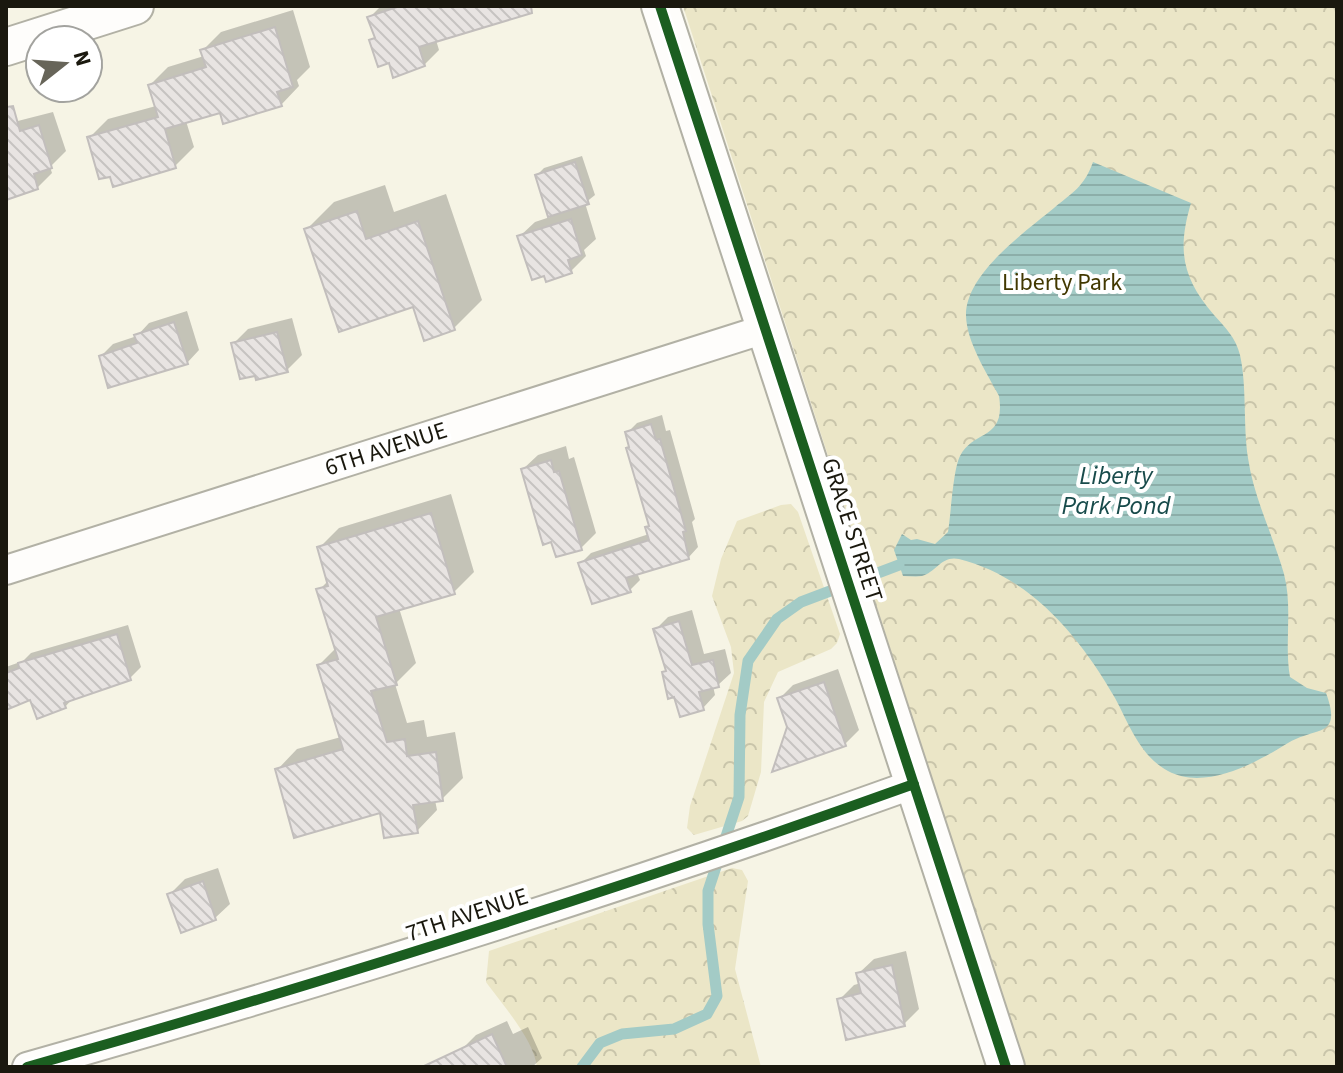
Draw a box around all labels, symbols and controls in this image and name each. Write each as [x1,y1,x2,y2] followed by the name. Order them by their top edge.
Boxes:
[24,24,104,104] north arrow
[65,47,100,70] text: N
[1002,265,1122,300] park label: Liberty Park
[320,413,452,485] street label: 6TH AVENUE
[812,454,892,607] street label: GRACE STREET
[1061,457,1172,524] water label: Liberty Park Pond
[401,879,533,951] street label: 7TH AVENUE

